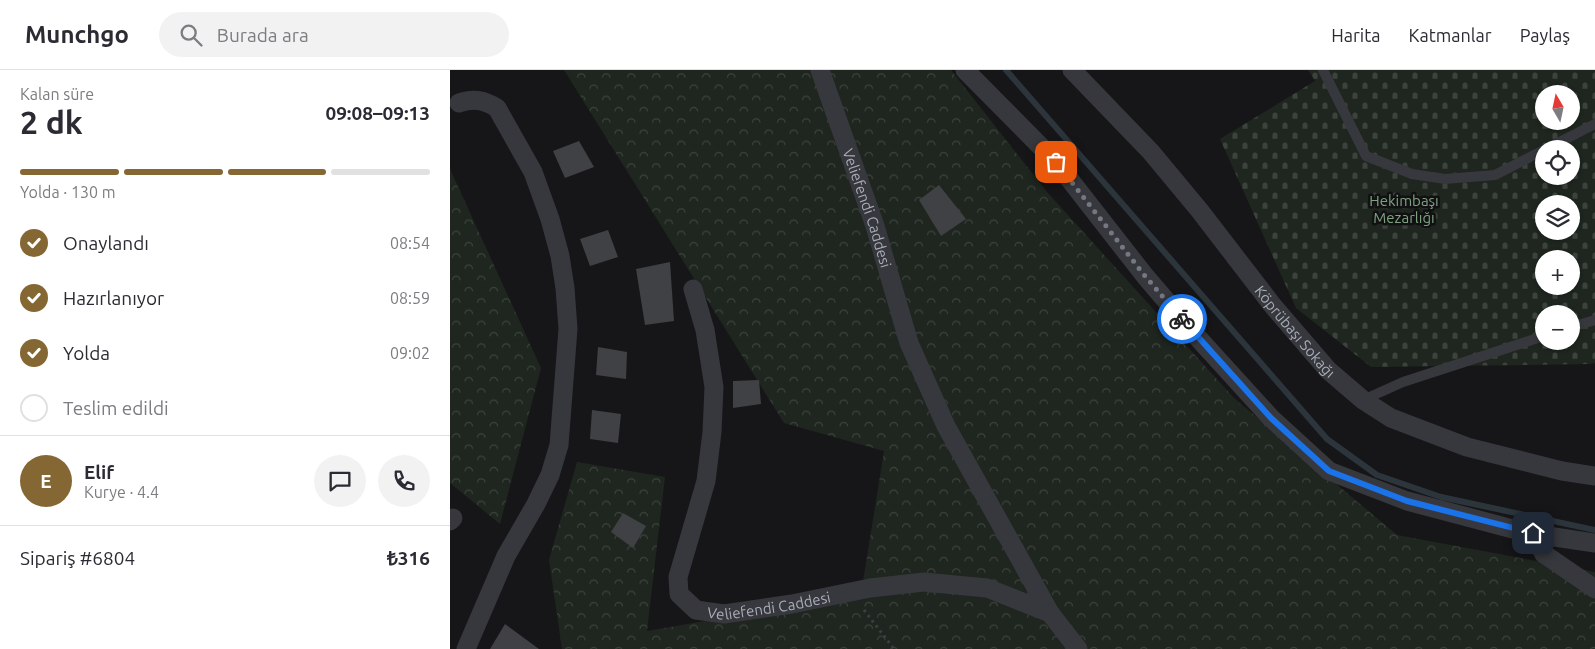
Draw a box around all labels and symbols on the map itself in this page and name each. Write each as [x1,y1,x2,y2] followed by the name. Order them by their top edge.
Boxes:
[1535,85,1580,130] north arrow
[1035,141,1077,183] pin
[840,146,895,270] street label: Veliefendi Caddesi
[1369,192,1439,226] park label: Hekimbaşı Mezarlığı
[1252,282,1339,381] street label: Köprübaşı Sokağı
[1157,294,1207,344] courier
[1512,512,1554,554] pin
[706,588,832,622] street label: Veliefendi Caddesi

